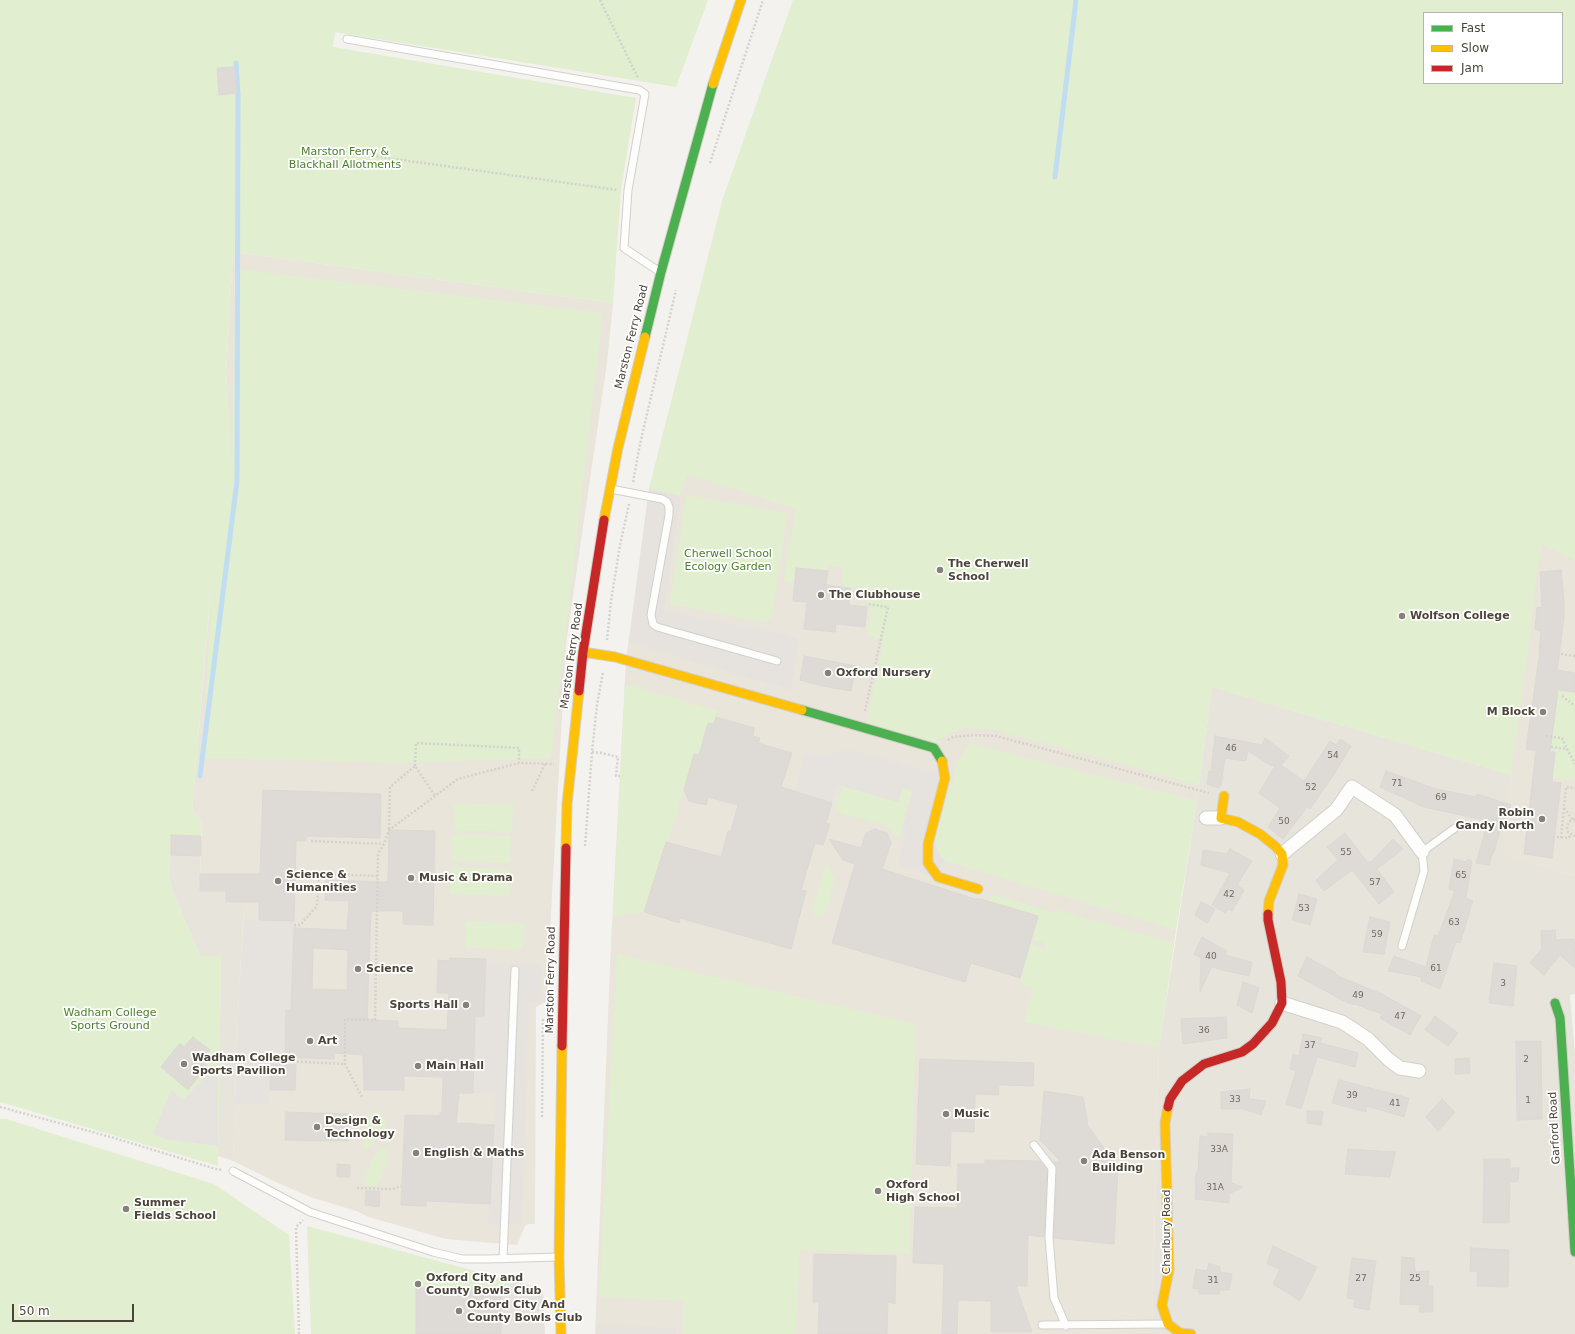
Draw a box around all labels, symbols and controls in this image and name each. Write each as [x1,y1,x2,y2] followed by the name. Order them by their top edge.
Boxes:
[1423,12,1563,84] legend
[1461,21,1485,35] text: Fast
[1461,41,1489,55] text: Slow
[1461,61,1484,75] text: Jam
[289,145,401,171] park label: Marston Ferry & Blackhall Allotments
[613,284,651,390] street label: Marston Ferry Road
[684,547,772,573] park label: Cherwell School Ecology Garden
[948,557,1029,583] place label: The Cherwell School
[935,565,945,575] marker: The Cherwell School
[829,588,920,602] place label: The Clubhouse
[816,590,826,600] marker: The Clubhouse
[558,602,586,710] street label: Marston Ferry Road
[1410,609,1510,623] place label: Wolfson College
[1397,611,1407,621] marker: Wolfson College
[836,666,931,680] place label: Oxford Nursery
[823,668,833,678] marker: Oxford Nursery
[1487,705,1535,719] place label: M Block
[1538,707,1548,717] marker: M Block
[1225,744,1237,754] house number: 46
[1327,751,1339,761] house number: 54
[1391,779,1403,789] house number: 71
[1305,783,1317,793] house number: 52
[1435,793,1447,803] house number: 69
[1456,806,1534,832] place label: Robin Gandy North
[1537,814,1547,824] marker: Robin Gandy North
[1278,817,1290,827] house number: 50
[1340,848,1352,858] house number: 55
[286,868,357,894] place label: Science & Humanities
[419,871,513,885] place label: Music & Drama
[1455,871,1467,881] house number: 65
[406,873,416,883] marker: Music & Drama
[273,876,283,886] marker: Science & Humanities
[1369,878,1381,888] house number: 57
[1223,890,1235,900] house number: 42
[1298,904,1310,914] house number: 53
[1448,918,1460,928] house number: 63
[543,926,559,1034] street label: Marston Ferry Road
[1371,930,1383,940] house number: 59
[1205,952,1217,962] house number: 40
[366,962,413,976] place label: Science
[353,964,363,974] marker: Science
[1430,964,1442,974] house number: 61
[1500,979,1506,989] house number: 3
[1352,991,1364,1001] house number: 49
[389,998,458,1012] place label: Sports Hall
[461,1000,471,1010] marker: Sports Hall
[64,1006,156,1032] park label: Wadham College Sports Ground
[1394,1012,1406,1022] house number: 47
[1198,1026,1210,1036] house number: 36
[318,1034,337,1048] place label: Art
[305,1036,315,1046] marker: Art
[1304,1041,1316,1051] house number: 37
[192,1051,296,1077] place label: Wadham College Sports Pavilion
[1523,1055,1529,1065] house number: 2
[179,1059,189,1069] marker: Wadham College Sports Pavilion
[426,1059,484,1073] place label: Main Hall
[413,1061,423,1071] marker: Main Hall
[1346,1091,1358,1101] house number: 39
[1547,1091,1563,1165] street label: Garford Road
[1229,1095,1241,1105] house number: 33
[1525,1096,1531,1106] house number: 1
[1389,1099,1401,1109] house number: 41
[954,1107,990,1121] place label: Music
[941,1109,951,1119] marker: Music
[325,1114,395,1140] place label: Design & Technology
[312,1122,322,1132] marker: Design & Technology
[1210,1145,1228,1155] house number: 33A
[424,1146,524,1160] place label: English & Maths
[411,1148,421,1158] marker: English & Maths
[1092,1148,1165,1174] place label: Ada Benson Building
[1079,1156,1089,1166] marker: Ada Benson Building
[886,1178,960,1204] place label: Oxford High School
[1206,1183,1224,1193] house number: 31A
[873,1186,883,1196] marker: Oxford High School
[1160,1189,1174,1275] street label: Charlbury Road
[134,1196,216,1222] place label: Summer Fields School
[121,1204,131,1214] marker: Summer Fields School
[426,1271,541,1297] place label: Oxford City and County Bowls Club
[1355,1274,1367,1284] house number: 27
[1409,1274,1421,1284] house number: 25
[1207,1276,1219,1286] house number: 31
[413,1279,423,1289] marker: Oxford City and County Bowls Club
[14,1296,136,1322] scale bar
[467,1298,582,1324] place label: Oxford City And County Bowls Club
[19,1304,50,1318] text: 50 m
[454,1306,464,1316] marker: Oxford City And County Bowls Club

